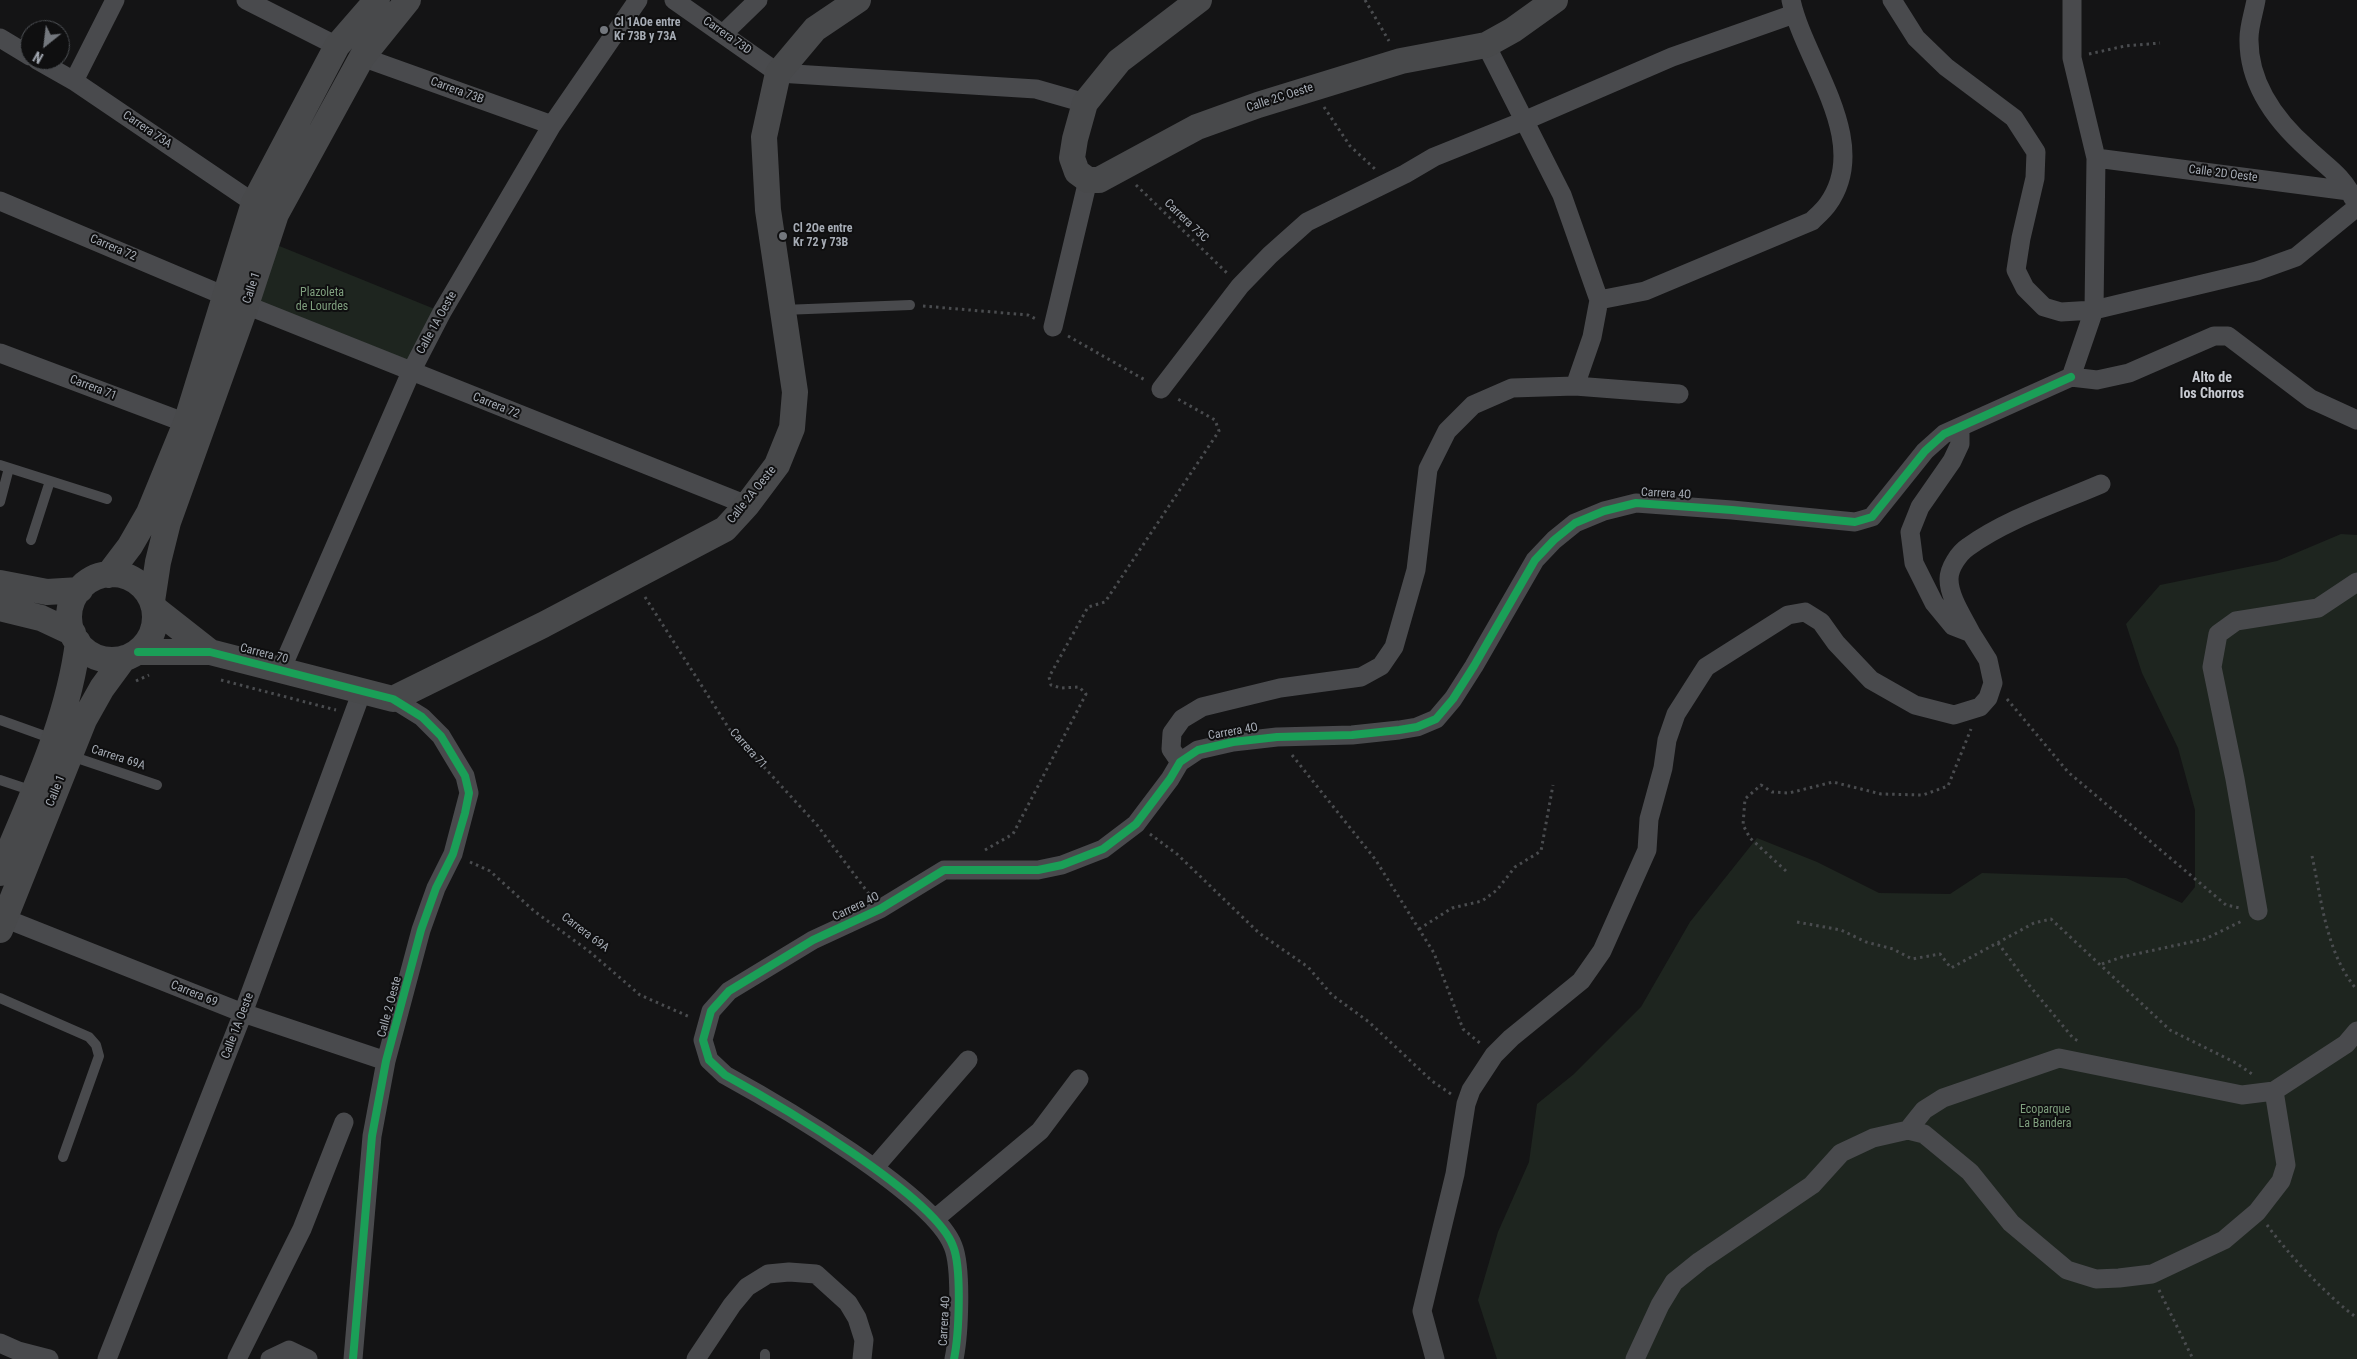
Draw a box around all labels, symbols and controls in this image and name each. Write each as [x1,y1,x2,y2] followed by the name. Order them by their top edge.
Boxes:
[700,14,754,58] street label: Carrera 73D
[614,16,680,44] place label: Cl 1AOe entre Kr 73B y 73A
[20,20,70,70] north arrow
[598,24,610,36] marker: Cl 1AOe entre Kr 73B y 73A
[31,48,46,66] text: N
[428,75,486,107] street label: Carrera 73B
[1245,80,1315,116] street label: Calle 2C Oeste
[120,108,174,152] street label: Carrera 73A
[2188,163,2258,185] street label: Calle 2D Oeste
[1161,196,1211,246] street label: Carrera 73C
[793,222,852,250] place label: Cl 2Oe entre Kr 72 y 73B
[777,230,789,242] marker: Cl 2Oe entre Kr 72 y 73B
[88,232,138,264] street label: Carrera 72
[240,270,264,306] street label: Calle 1
[296,286,348,314] park label: Plazoleta de Lourdes
[414,289,460,357] street label: Calle 1A Oeste
[2180,370,2244,402] district label: Alto de los Chorros
[67,372,119,404] street label: Carrera 71
[471,390,521,422] street label: Carrera 72
[725,463,779,527] street label: Calle 2A Oeste
[1640,485,1692,503] street label: Carrera 4O
[238,641,290,667] street label: Carrera 70
[1207,721,1259,743] street label: Carrera 4O
[726,726,770,772] street label: Carrera 71
[89,742,147,774] street label: Carrera 69A
[43,773,69,809] street label: Calle 1
[830,889,882,925] street label: Carrera 4O
[558,910,612,956] street label: Carrera 69A
[375,975,405,1039] street label: Calle 2 Oeste
[169,978,219,1010] street label: Carrera 69
[219,991,257,1061] street label: Calle 1A Oeste
[2018,1103,2072,1131] park label: Ecoparque La Bandera
[936,1295,954,1347] street label: Carrera 4O

